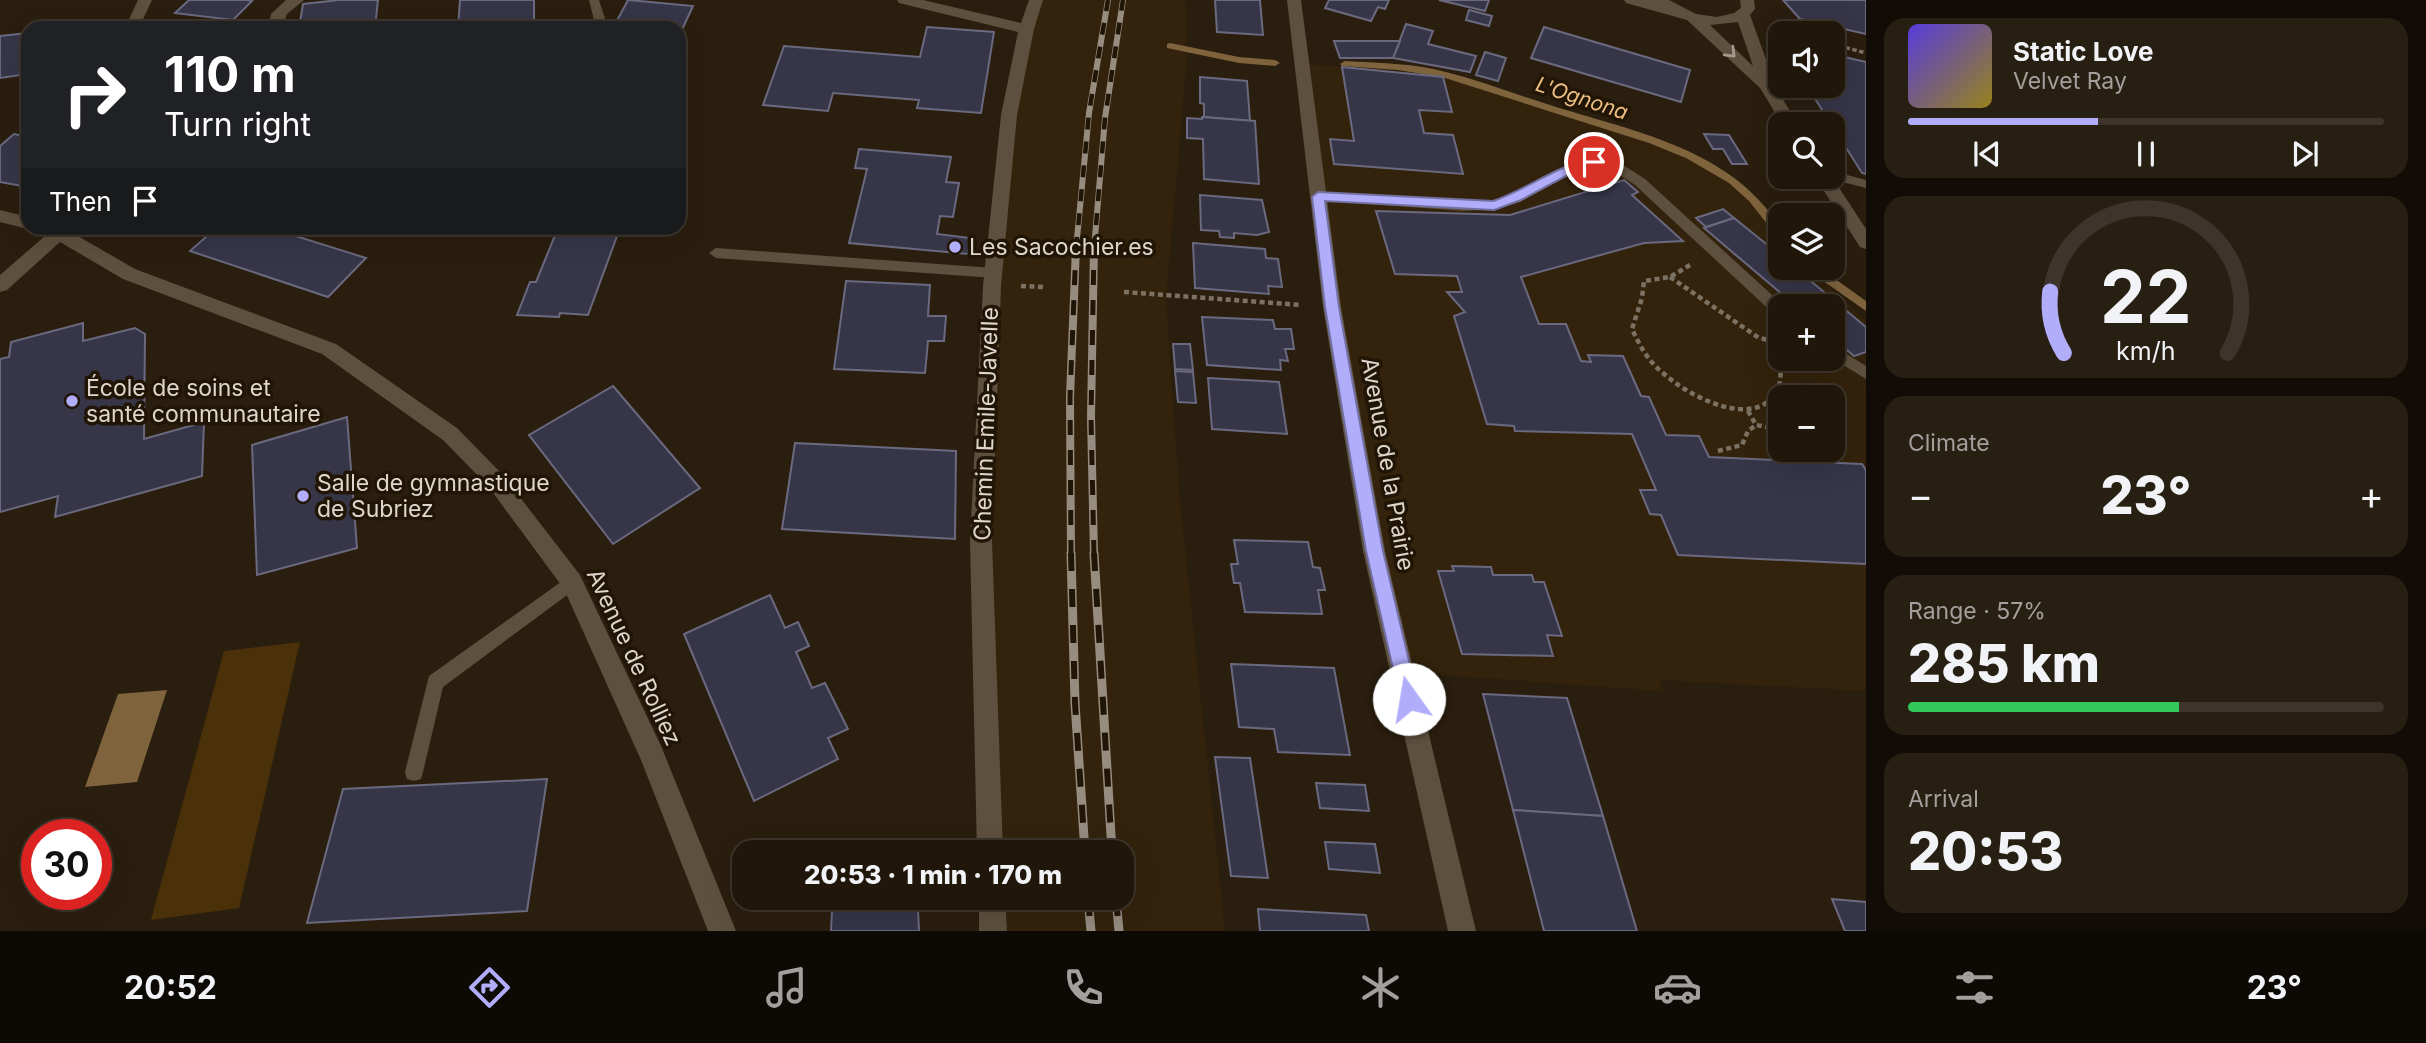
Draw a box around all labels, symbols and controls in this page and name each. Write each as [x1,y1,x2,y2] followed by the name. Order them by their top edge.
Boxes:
[1768,21,1845,462] map controls
[1768,21,1845,98] button: sound
[2013,36,2154,67] text: Static Love
[1723,44,1736,57] one-way arrow
[164,45,296,104] text: 110 m
[49,49,140,140] icon: right
[2013,67,2127,95] text: Velvet Ray
[1533,71,1631,125] water label: L'Ognona
[164,105,311,144] text: Turn right
[1768,112,1845,189] button: search
[1564,132,1624,192] pin
[1968,135,2006,173] icon: previous
[2127,135,2165,173] icon: pause
[2286,135,2324,173] icon: next
[1575,143,1613,181] icon: arrive
[126,182,164,220] icon: arrive
[49,186,112,217] text: Then
[1768,203,1845,280] button: layers
[969,233,1154,261] place label: Les Sacochier.es
[947,239,963,255] marker: Les Sacochier.es
[2100,253,2192,342] text: 22
[1768,294,1845,371] button: +
[968,307,1004,541] street label: Chemin Emile-Javelle
[2116,336,2176,366] text: km/h
[1355,355,1421,573] street label: Avenue de la Prairie
[86,374,321,428] place label: École de soins et santé communautaire
[1768,385,1845,462] button: −
[64,393,80,409] marker: École de soins et santé communautaire
[1908,429,1990,457] text: Climate
[2100,464,2192,527] text: 23°
[317,469,550,523] place label: Salle de gymnastique de Subriez
[1908,472,1933,518] text: −
[2359,472,2384,518] text: +
[295,488,311,504] marker: Salle de gymnastique de Subriez
[581,564,687,750] street label: Avenue de Rolliez
[1908,597,2046,625] text: Range · 57%
[1908,632,2100,695] text: 285 km
[1372,662,1446,736] position arrow
[1908,785,1979,813] text: Arrival
[21,819,112,910] speed limit sign: 30
[1908,820,2064,883] text: 20:53
[804,859,1062,890] text: 20:53 · 1 min · 170 m
[465,963,514,1012] icon: directions
[762,963,811,1012] icon: music
[1059,963,1108,1012] icon: phone
[1356,963,1405,1012] icon: climate
[1653,963,1702,1012] icon: car
[1950,963,1999,1012] icon: filters
[124,968,217,1007] text: 20:52
[2247,968,2302,1007] text: 23°

